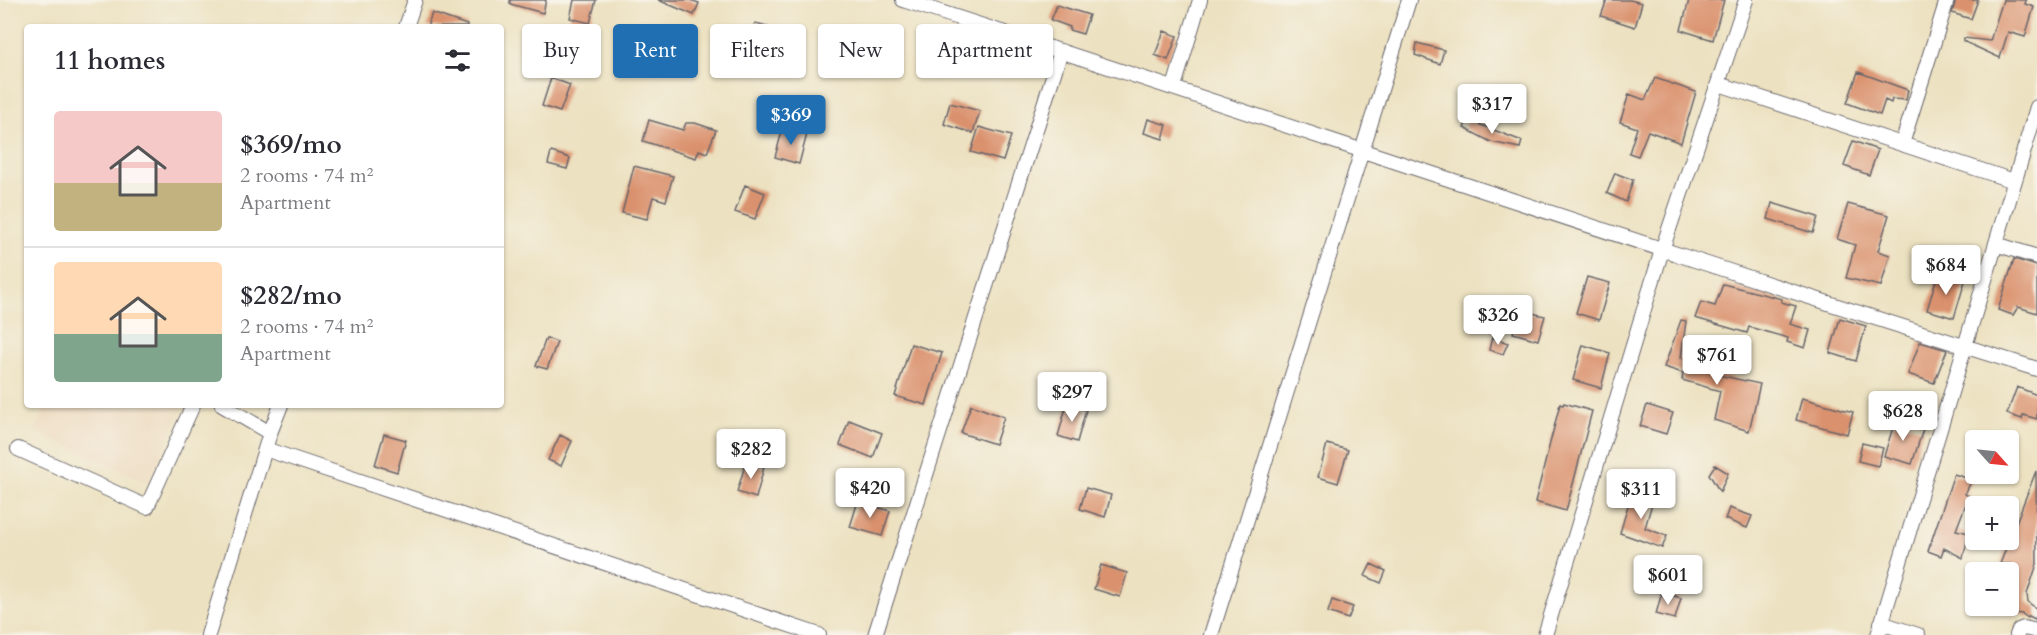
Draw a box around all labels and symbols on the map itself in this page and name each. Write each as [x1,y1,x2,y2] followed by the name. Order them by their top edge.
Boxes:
[1456,84,1528,135] pin: $317
[755,95,827,146] pin: $369
[1910,245,1982,296] pin: $684
[1462,295,1534,346] pin: $326
[1681,335,1753,386] pin: $761
[1036,372,1108,423] pin: $297
[1867,391,1939,442] pin: $628
[715,429,787,480] pin: $282
[1965,430,2019,484] north arrow
[834,468,906,519] pin: $420
[1605,469,1677,520] pin: $311
[1632,555,1704,606] pin: $601

